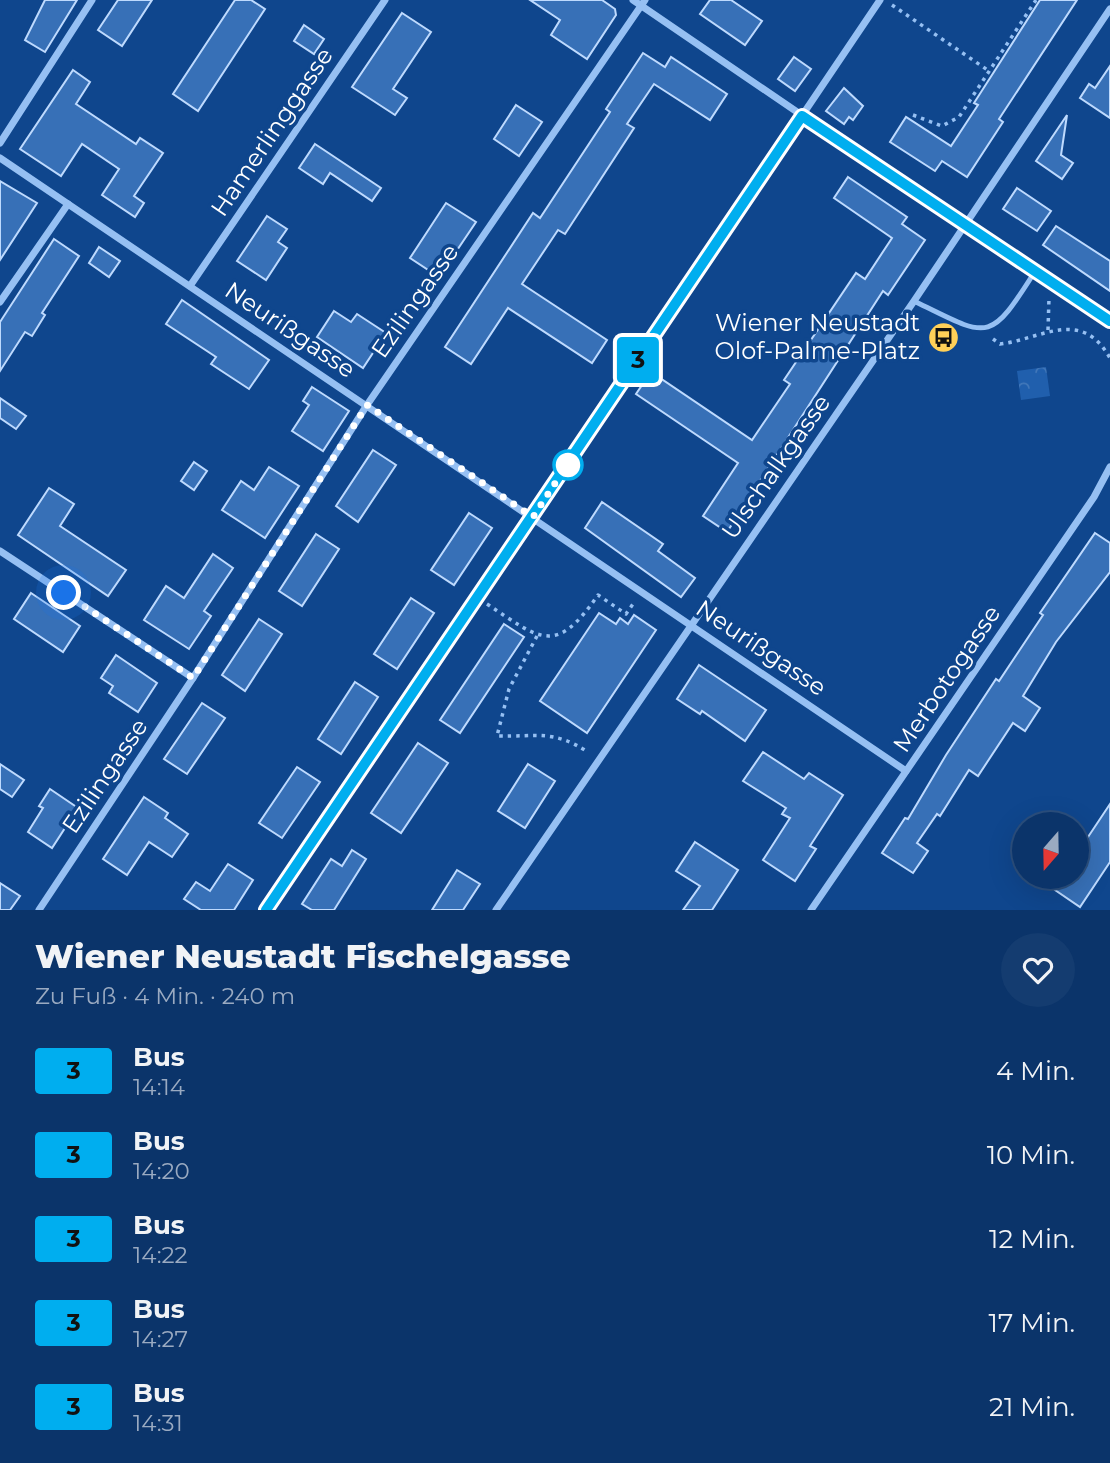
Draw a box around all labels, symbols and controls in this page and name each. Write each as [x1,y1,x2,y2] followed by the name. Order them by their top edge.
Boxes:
[204,42,339,222] street label: Hamerlinggasse
[365,238,464,363] street label: Ezilingasse
[220,275,361,384] street label: Neurißgasse
[715,308,920,365] place label: Wiener Neustadt Olof-Palme-Platz
[926,320,960,354] bus stop icon: Wiener Neustadt Olof-Palme-Platz
[615,337,661,383] line badge: 3
[631,345,645,374] text: 3
[715,389,836,545] street label: Ulschalkgasse
[553,450,583,480] unlabelled marker
[46,575,81,610] your location
[691,593,832,702] street label: Neurißgasse
[887,600,1006,758] street label: Merbotogasse
[56,713,154,839] street label: Ezilingasse
[1012,812,1088,889] north arrow
[1012,812,1089,889] map controls
[1001,933,1075,1007] button: heart
[35,936,571,976] text: Wiener Neustadt Fischelgasse
[35,982,295,1010] text: Zu Fuß · 4 Min. · 240 m
[133,1041,185,1073] text: Bus
[996,1055,1075,1087] text: 4 Min.
[66,1056,81,1085] text: 3
[133,1073,185,1101] text: 14:14
[133,1125,185,1157] text: Bus
[987,1139,1075,1171] text: 10 Min.
[66,1140,81,1169] text: 3
[133,1157,190,1185] text: 14:20
[133,1209,185,1241] text: Bus
[989,1223,1075,1255] text: 12 Min.
[66,1224,81,1253] text: 3
[133,1241,188,1269] text: 14:22
[133,1293,185,1325] text: Bus
[989,1307,1075,1339] text: 17 Min.
[66,1308,81,1337] text: 3
[133,1325,188,1353] text: 14:27
[133,1377,185,1409] text: Bus
[989,1391,1075,1423] text: 21 Min.
[66,1392,81,1421] text: 3
[133,1409,183,1437] text: 14:31

